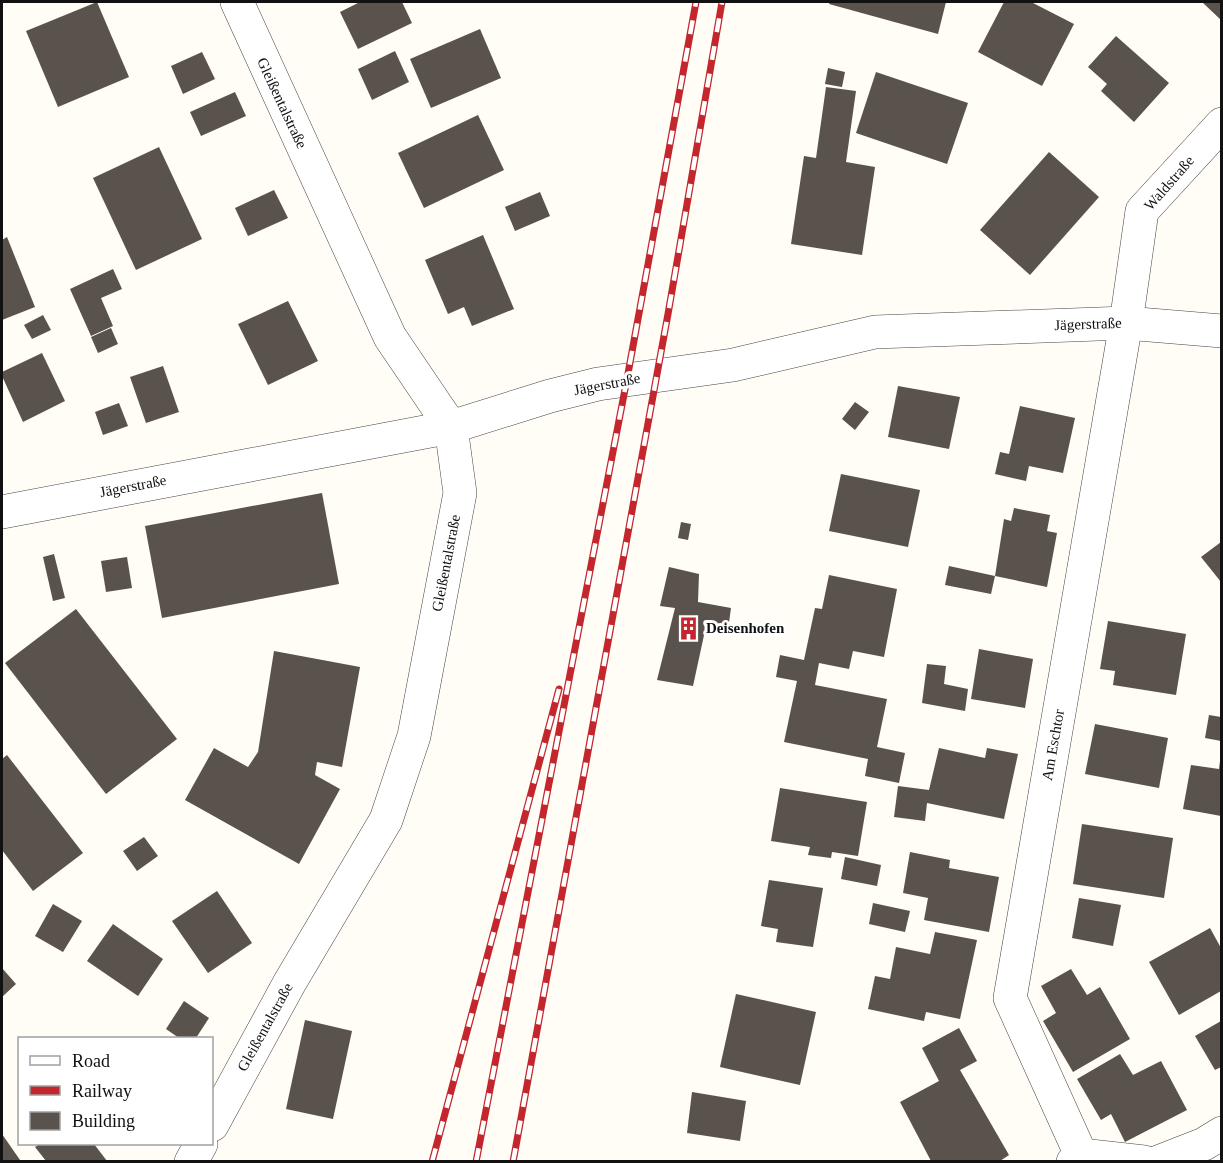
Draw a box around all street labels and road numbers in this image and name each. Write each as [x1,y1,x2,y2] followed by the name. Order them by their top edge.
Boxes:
[254,55,310,151] street label: Gleißentalstraße
[1141,152,1197,214] street label: Waldstraße
[1054,315,1122,333] street label: Jägerstraße
[572,370,642,398] street label: Jägerstraße
[98,472,168,500] street label: Jägerstraße
[429,513,463,613] street label: Gleißentalstraße
[1039,708,1067,782] street label: Am Eschtor
[234,980,296,1074] street label: Gleißentalstraße

